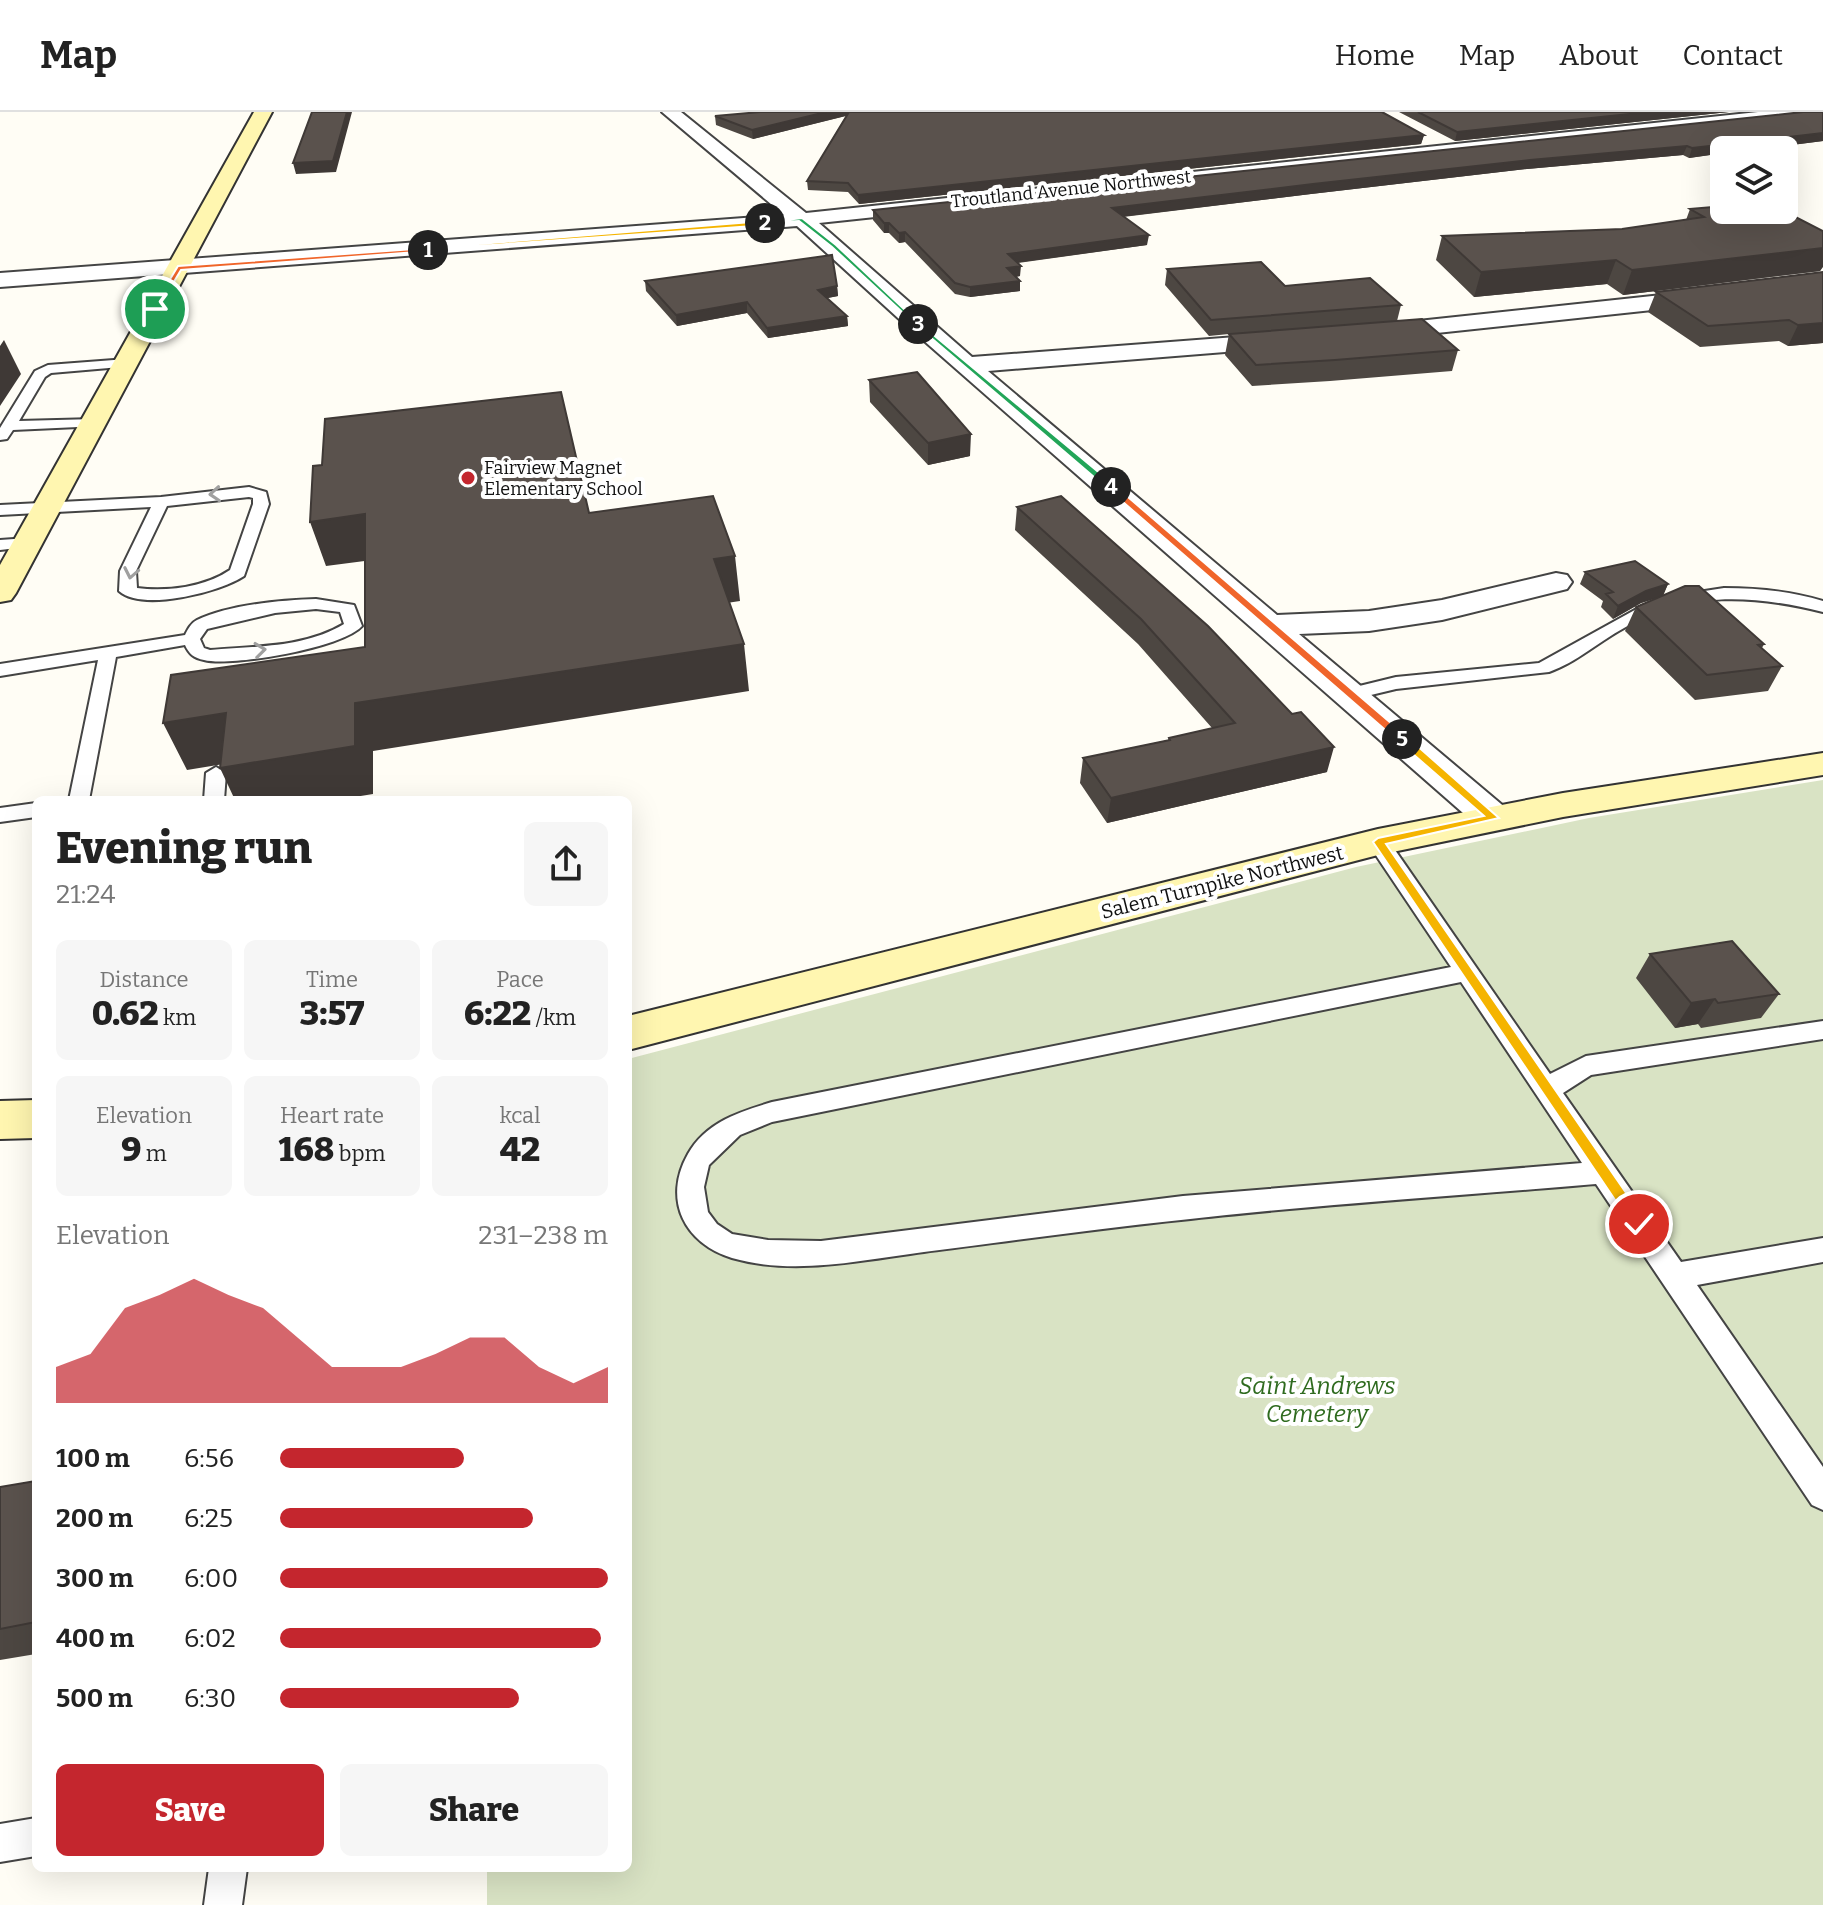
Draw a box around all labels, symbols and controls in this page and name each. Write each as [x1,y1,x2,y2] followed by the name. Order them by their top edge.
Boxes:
[40,32,117,78] text: Map
[1335,39,1415,72] text: Home
[1459,39,1515,72] text: Map
[1559,39,1639,72] text: About
[1683,39,1783,72] text: Contact
[1710,136,1798,224] map controls
[1710,136,1798,224] button: layers
[950,165,1193,213] street label: Troutland Avenue Northwest
[745,203,785,243] pin: 2
[759,209,771,236] text: 2
[408,230,448,270] pin: 1
[423,236,433,263] text: 1
[121,275,189,343] pin
[133,287,177,331] icon: arrive
[898,304,938,344] pin: 3
[912,310,924,337] text: 3
[484,457,643,500] place label: Fairview Magnet Elementary School
[1091,467,1131,507] pin: 4
[459,469,477,487] marker: Fairview Magnet Elementary School
[1104,473,1118,500] text: 4
[208,485,221,502] one-way arrow
[123,566,140,580] one-way arrow
[254,641,267,658] one-way arrow
[1382,719,1422,759] pin: 5
[1396,725,1408,752] text: 5
[56,822,312,875] text: Evening run
[524,822,608,906] button: share
[1098,840,1346,924] street label: Salem Turnpike Northwest
[56,879,116,910] text: 21:24
[99,966,189,993] text: Distance
[306,966,358,993] text: Time
[496,966,544,993] text: Pace
[92,993,159,1034] text: 0.62
[300,993,364,1034] text: 3:57
[464,993,531,1034] text: 6:22
[159,1004,196,1031] text: km
[531,1004,576,1031] text: /km
[96,1102,192,1129] text: Elevation
[280,1102,384,1129] text: Heart rate
[500,1102,540,1129] text: kcal
[121,1129,141,1170] text: 9
[278,1129,334,1170] text: 168
[500,1129,540,1170] text: 42
[141,1140,167,1167] text: m
[334,1140,386,1167] text: bpm
[1605,1190,1673,1258] pin
[1617,1202,1661,1246] icon: check
[56,1220,169,1251] text: Elevation
[478,1220,608,1251] text: 231–238 m
[1239,1372,1395,1428] park label: Saint Andrews Cemetery
[56,1443,130,1474] text: 100 m
[184,1443,234,1474] text: 6:56
[56,1503,133,1534] text: 200 m
[184,1503,233,1534] text: 6:25
[56,1563,133,1594] text: 300 m
[184,1563,238,1594] text: 6:00
[56,1623,134,1654] text: 400 m
[184,1623,236,1654] text: 6:02
[56,1683,133,1714] text: 500 m
[184,1683,236,1714] text: 6:30
[56,1764,324,1856] button: Save
[340,1764,608,1856] button: Share

